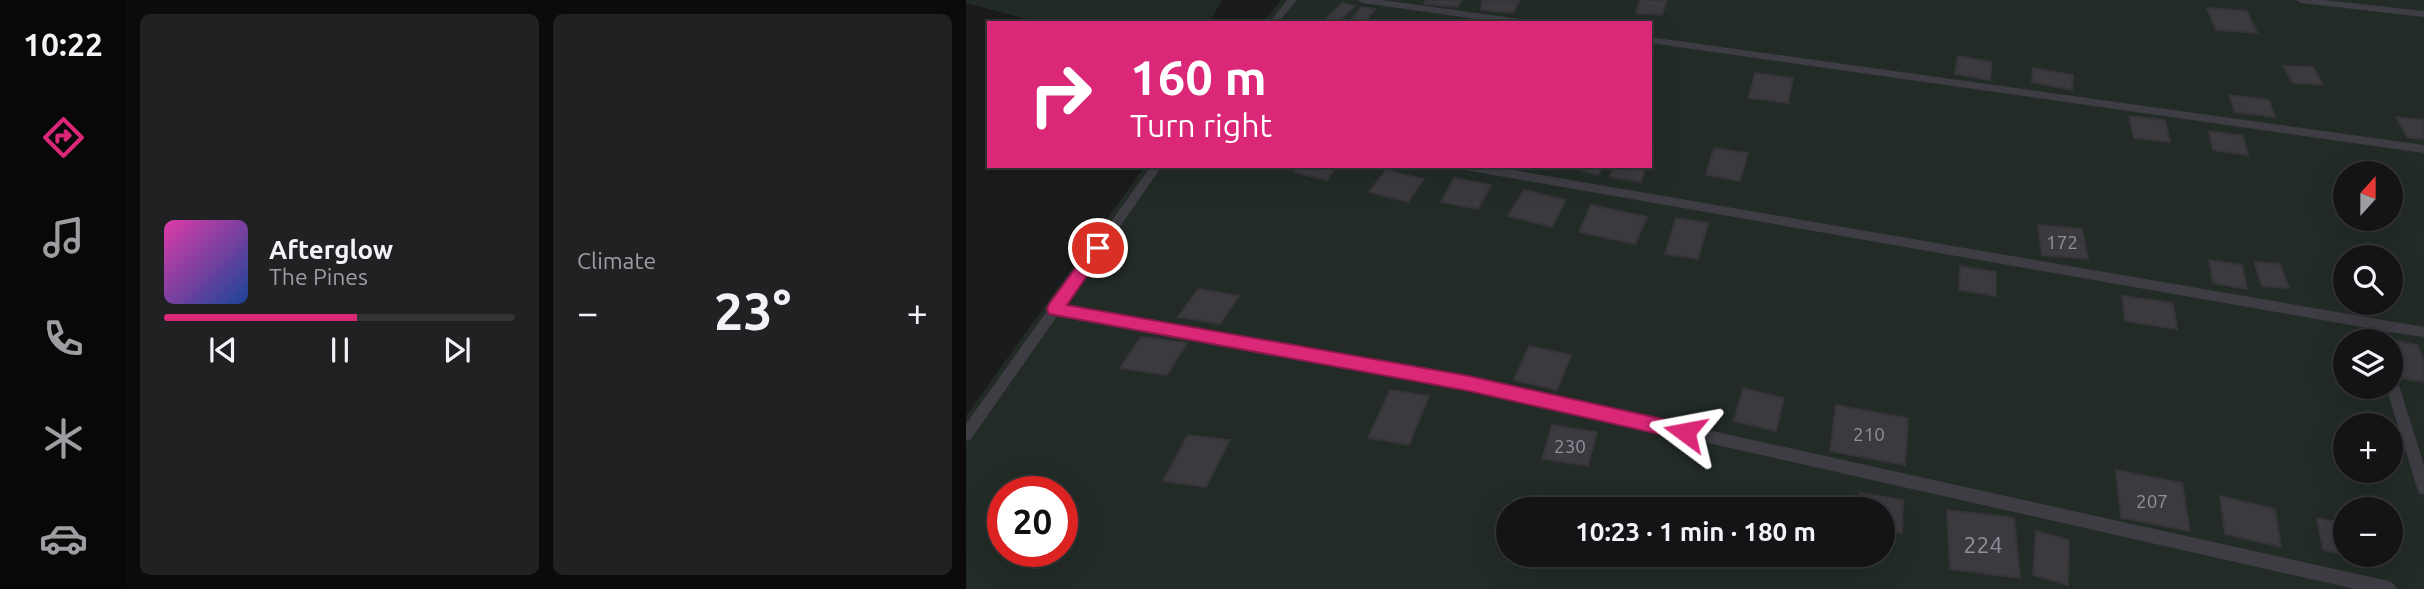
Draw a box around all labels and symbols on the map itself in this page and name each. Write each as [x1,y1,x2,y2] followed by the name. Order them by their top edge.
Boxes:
[2333,161,2403,231] north arrow
[1068,218,1128,278] pin
[2046,231,2078,253] house number: 172
[1648,395,1722,469] position arrow
[1853,423,1885,445] house number: 210
[1554,435,1586,457] house number: 230
[987,476,1078,567] speed limit sign: 20
[2136,490,2168,512] house number: 207
[1964,532,2002,557] house number: 224

